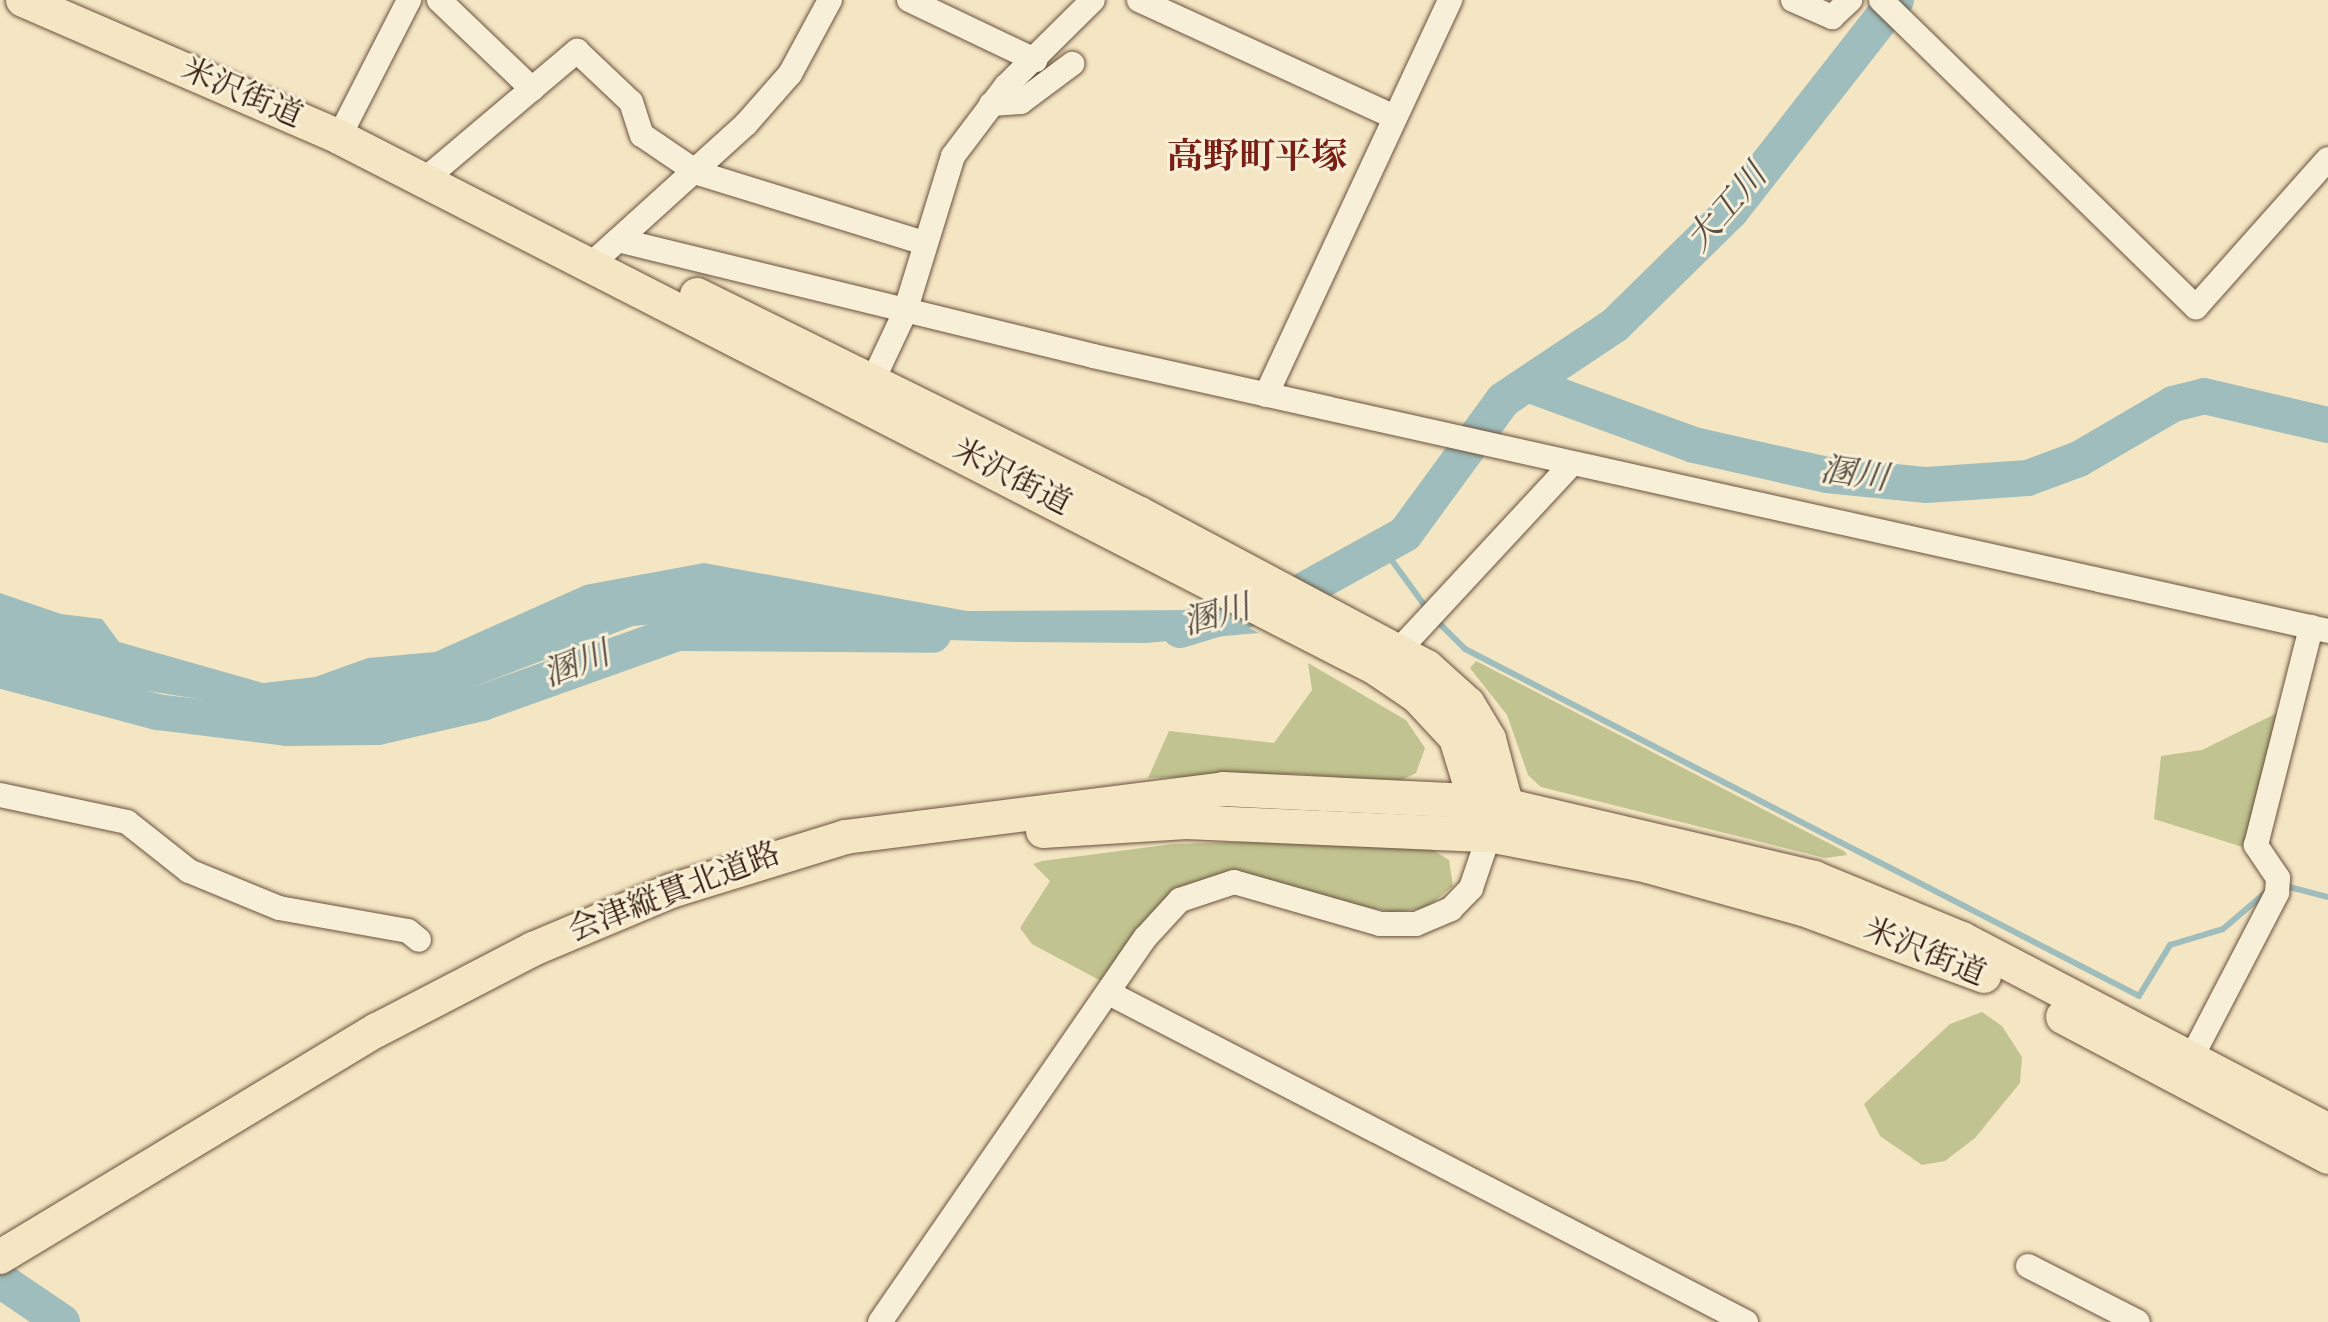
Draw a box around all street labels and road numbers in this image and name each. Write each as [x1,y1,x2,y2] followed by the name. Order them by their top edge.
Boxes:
[175,52,307,138] street label: 米沢街道
[945,433,1077,525] street label: 米沢街道
[564,836,786,952] street label: 会津縦貫北道路
[1857,912,1991,996] street label: 米沢街道

